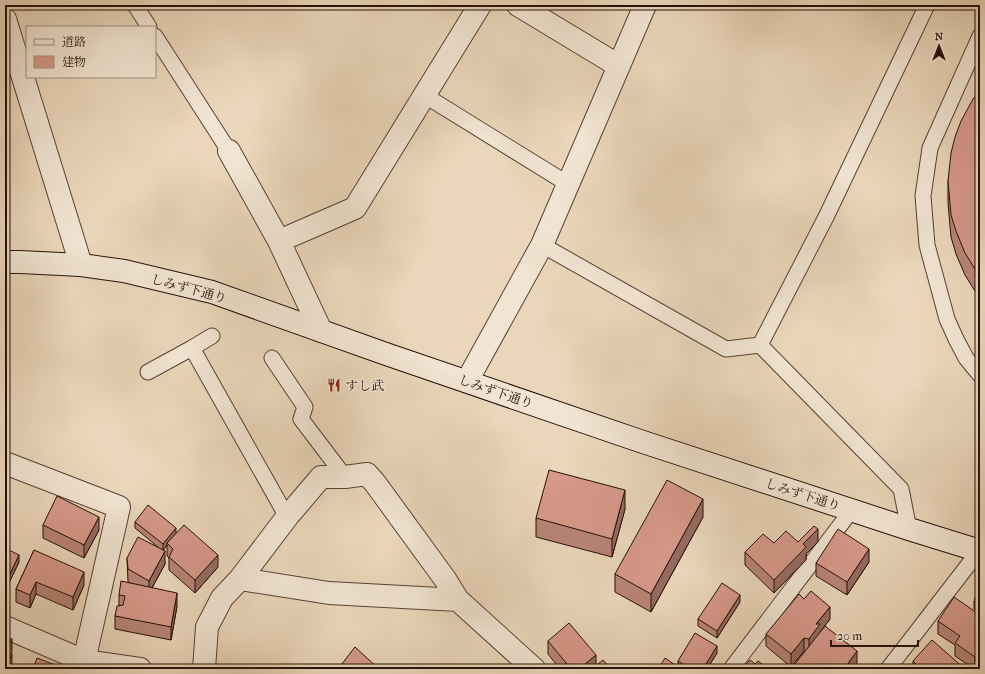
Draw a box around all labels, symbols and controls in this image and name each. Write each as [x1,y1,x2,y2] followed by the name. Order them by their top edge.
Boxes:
[26,26,156,78] legend
[919,26,959,66] north arrow
[935,30,944,43] text: N
[62,35,86,49] text: 道路
[62,55,86,69] text: 建物
[149,271,228,306] street label: しみず下通り
[457,372,535,411] street label: しみず下通り
[326,377,342,393] restaurant icon: すし武
[345,378,384,393] place label: すし武
[763,475,842,514] street label: しみず下通り
[831,622,918,648] scale bar
[837,629,862,643] text: 20 m

